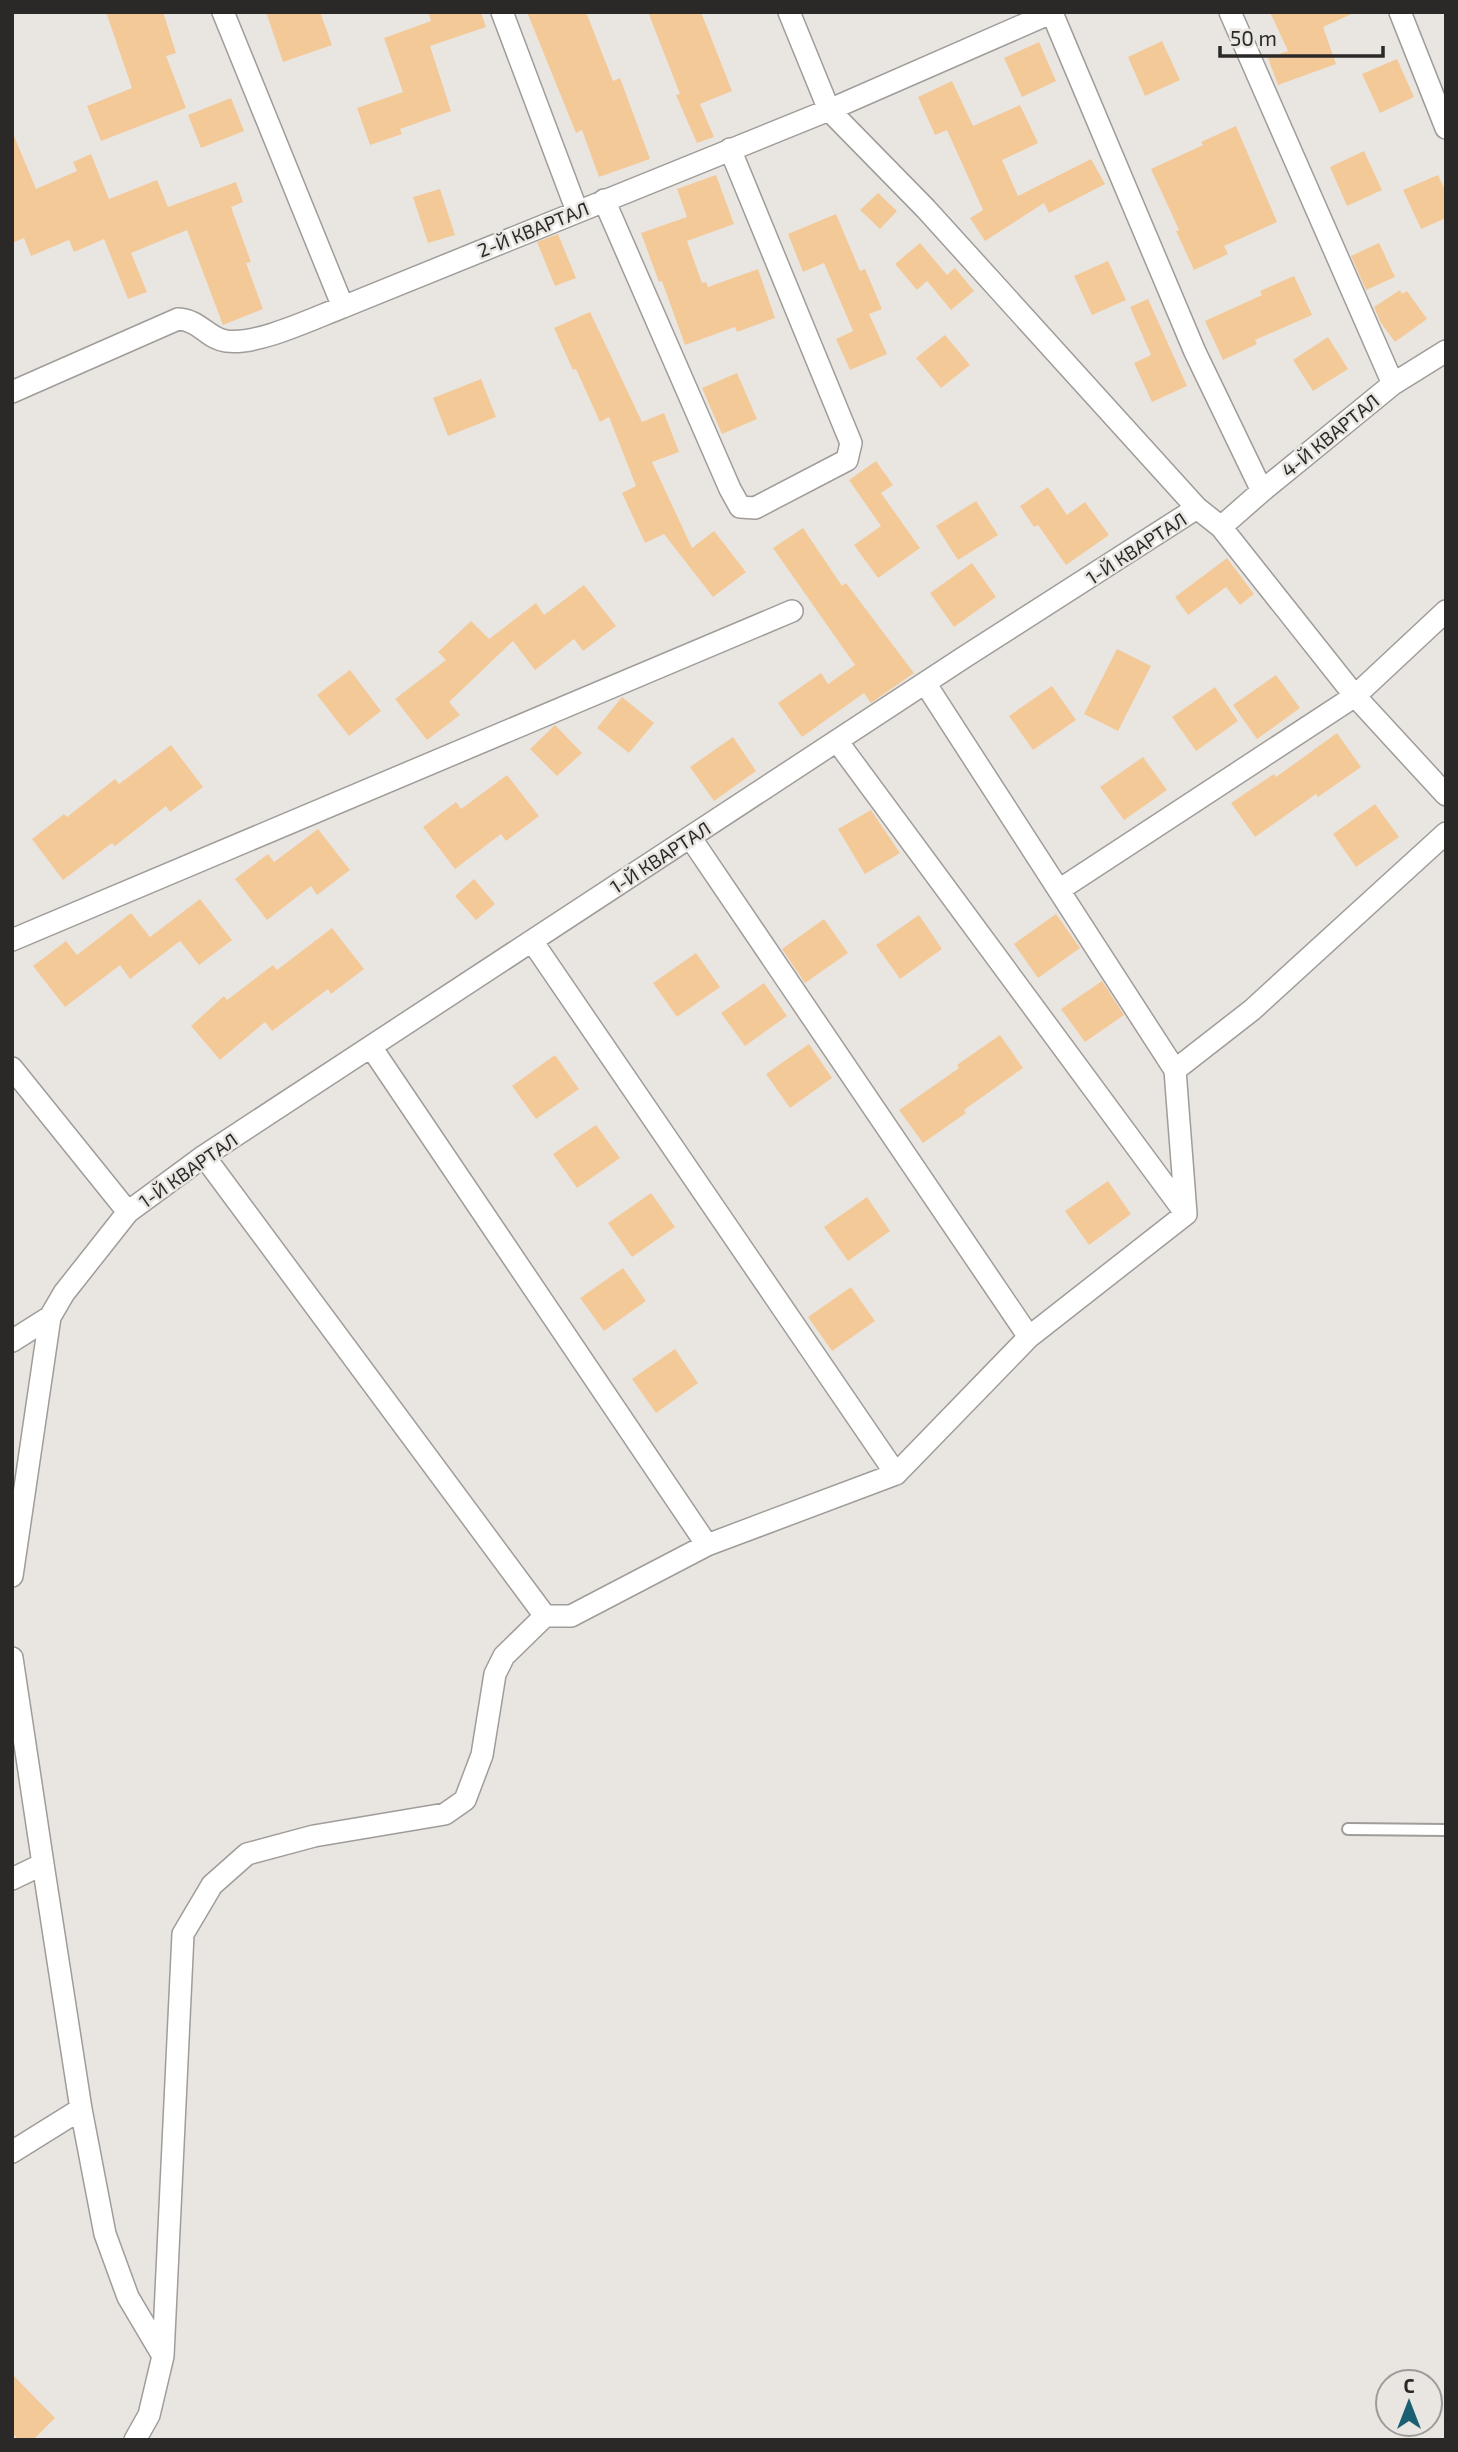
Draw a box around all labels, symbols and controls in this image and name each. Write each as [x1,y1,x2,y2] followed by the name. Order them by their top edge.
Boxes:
[1220,14,1383,58] scale bar
[1230,25,1277,50] text: 50 m
[474,196,592,262] street label: 2-Й КВАРТАЛ
[1277,389,1383,481] street label: 4-Й КВАРТАЛ
[1082,507,1190,589] street label: 1-Й КВАРТАЛ
[606,816,714,898] street label: 1-Й КВАРТАЛ
[134,1128,242,1212] street label: 1-Й КВАРТАЛ
[1374,2368,1444,2438] north arrow
[1403,2374,1415,2397] text: С

